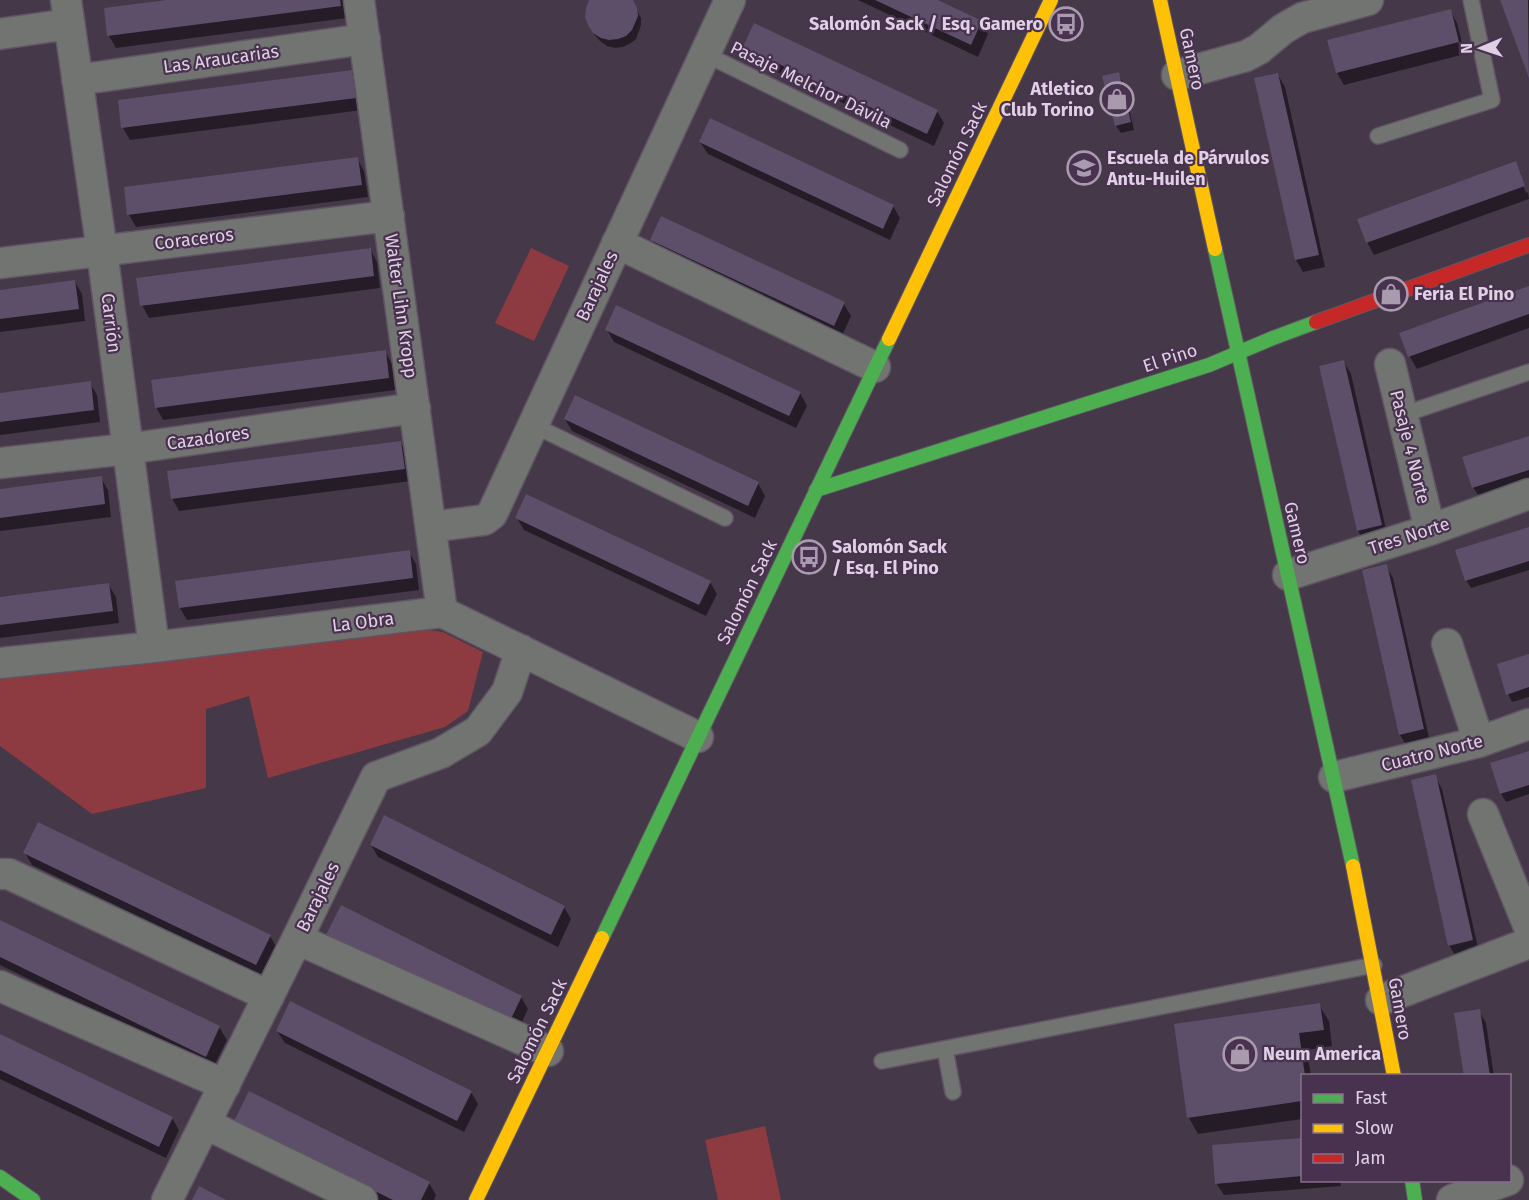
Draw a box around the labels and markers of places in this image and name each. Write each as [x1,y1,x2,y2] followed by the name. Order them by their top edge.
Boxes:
[1048,6,1084,42] bus stop icon: Salomón Sack / Esq. Gamero
[809,13,1043,35] place label: Salomón Sack / Esq. Gamero
[1001,78,1094,121] place label: Atletico Club Torino
[1099,81,1135,117] shop icon: Atletico Club Torino
[1106,147,1269,190] place label: Escuela de Párvulos Antu-Huilen
[1066,150,1102,186] school or university icon: Escuela de Párvulos Antu-Huilen
[1373,276,1409,312] shop icon: Feria El Pino
[1414,283,1514,305] place label: Feria El Pino
[832,536,948,579] place label: Salomón Sack / Esq. El Pino
[791,539,827,575] bus stop icon: Salomón Sack / Esq. El Pino
[1222,1036,1258,1072] shop icon: Neum America
[1263,1043,1381,1065] place label: Neum America

